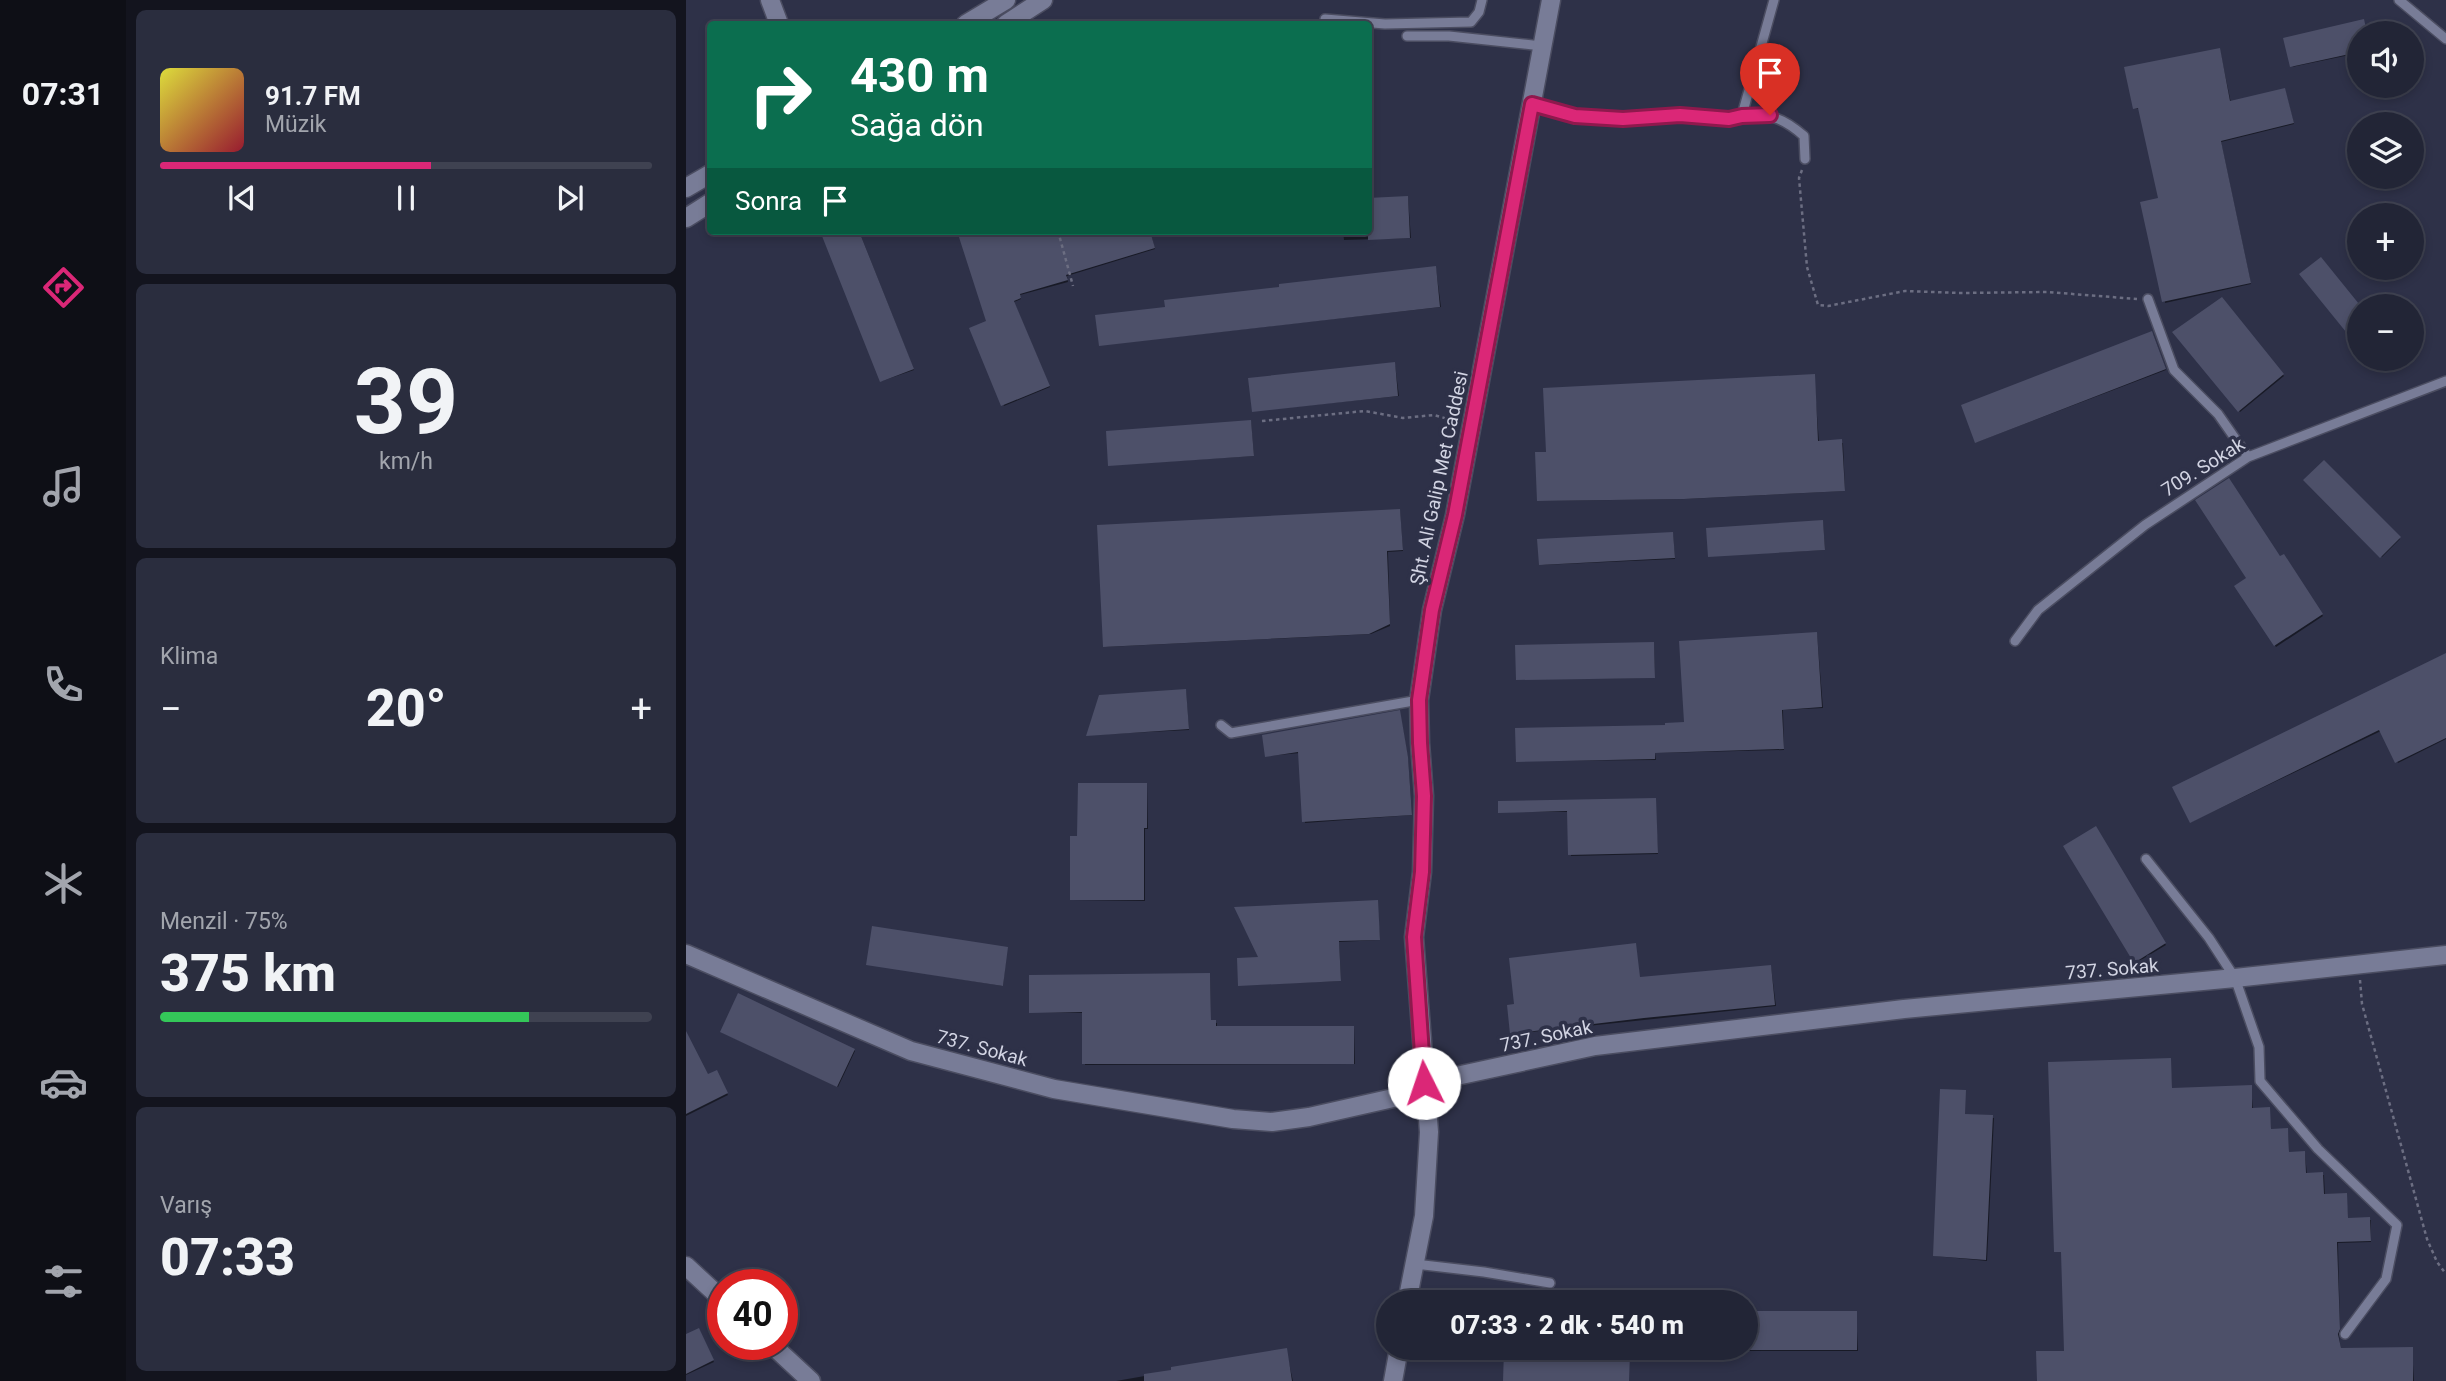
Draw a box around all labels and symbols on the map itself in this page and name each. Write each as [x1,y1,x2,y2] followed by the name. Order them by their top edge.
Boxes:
[1740,43,1800,115] pin
[1405,369,1473,587] street label: Şht. Ali Galip Met Caddesi
[2157,432,2249,502] street label: 709. Sokak
[2064,953,2160,985] street label: 737. Sokak
[1498,1015,1594,1057] street label: 737. Sokak
[934,1025,1030,1071] street label: 737. Sokak
[1387,1046,1461,1120] position arrow
[707,1269,798,1360] speed limit sign: 40

